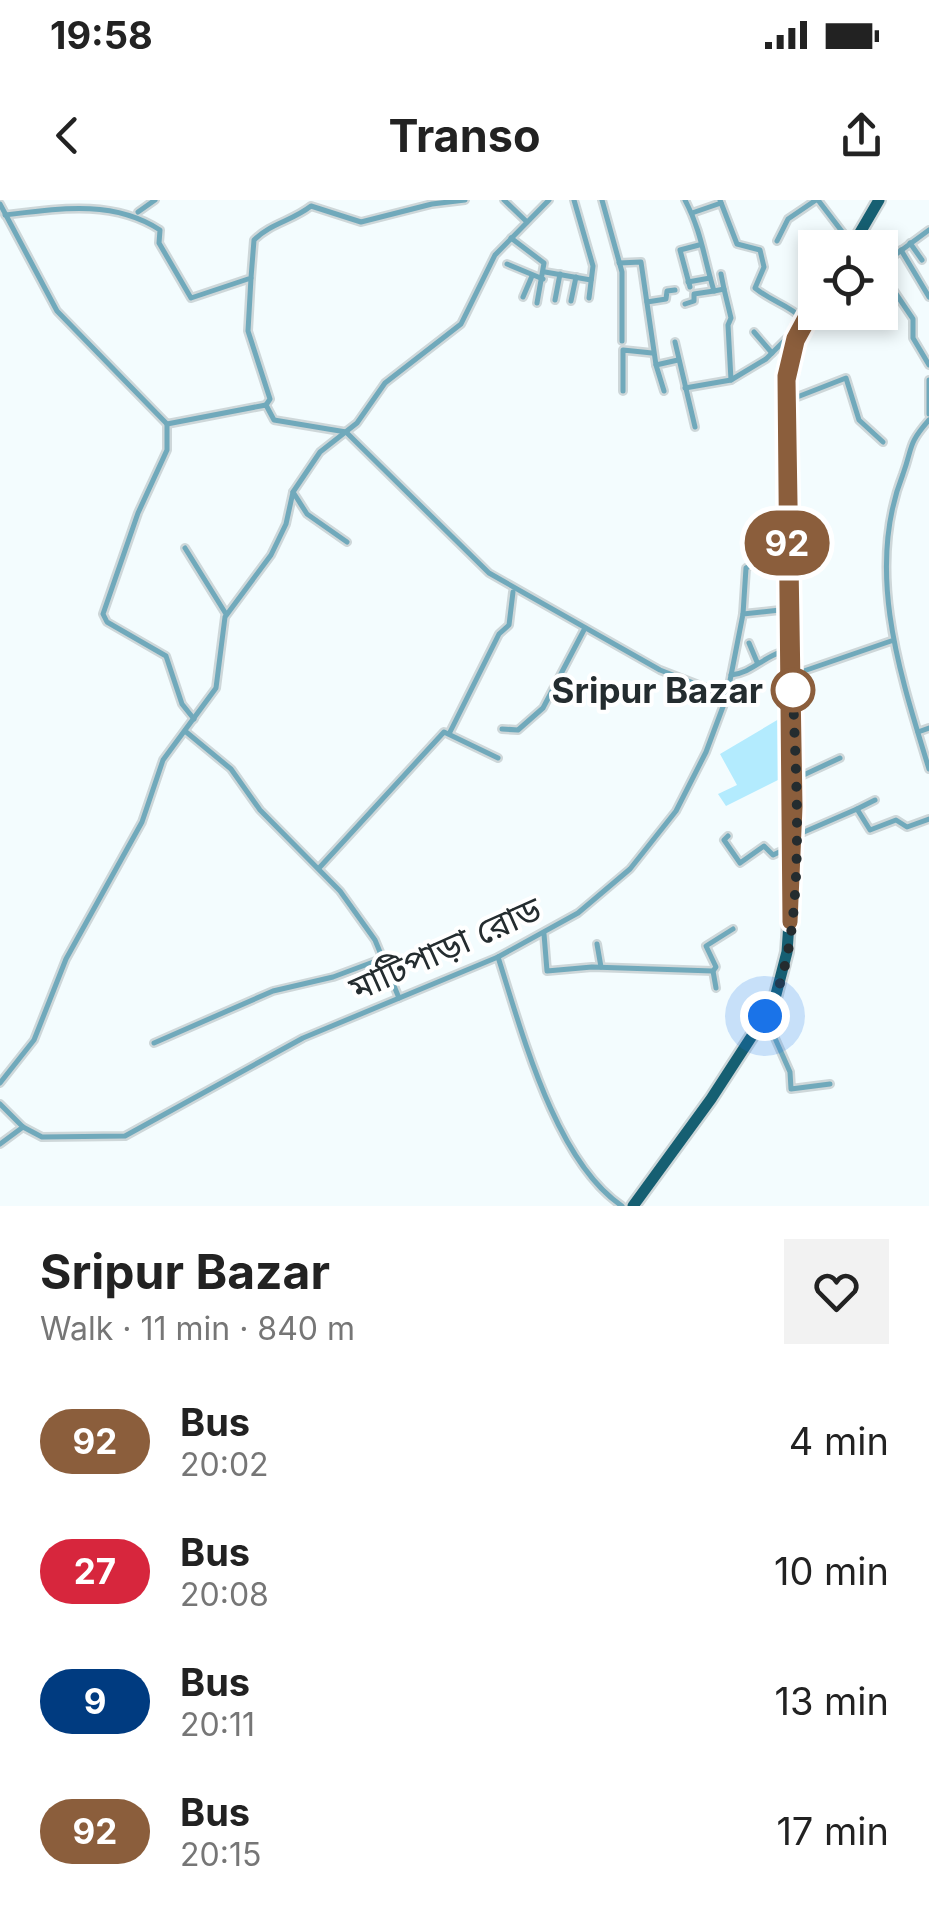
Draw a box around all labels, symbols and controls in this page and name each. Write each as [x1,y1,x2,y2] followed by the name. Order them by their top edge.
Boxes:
[50,12,153,58] text: 19:58
[40,108,95,163] icon: back
[388,108,541,163] text: Transo
[834,108,889,163] icon: share
[798,230,898,330] map controls
[798,230,898,330] button: locate
[742,510,832,576] line badge: 92
[765,522,809,564] text: 92
[552,669,763,711] place label: Sripur Bazar
[772,669,814,711] marker: Sripur Bazar
[342,887,548,1009] street label: মাটিপাড়া রোড
[740,991,790,1041] your location
[784,1239,889,1344] button: heart
[40,1242,330,1301] text: Sripur Bazar
[40,1309,355,1348] text: Walk · 11 min · 840 m
[180,1399,250,1445] text: Bus
[789,1418,889,1464] text: 4 min
[73,1420,117,1462] text: 92
[180,1445,269,1484] text: 20:02
[180,1529,250,1575] text: Bus
[774,1548,889,1594] text: 10 min
[74,1550,116,1592] text: 27
[180,1575,269,1614] text: 20:08
[180,1659,250,1705] text: Bus
[774,1678,889,1724] text: 13 min
[84,1680,106,1722] text: 9
[180,1705,255,1744] text: 20:11
[180,1789,250,1835] text: Bus
[776,1808,889,1854] text: 17 min
[73,1810,117,1852] text: 92
[180,1835,261,1874] text: 20:15

